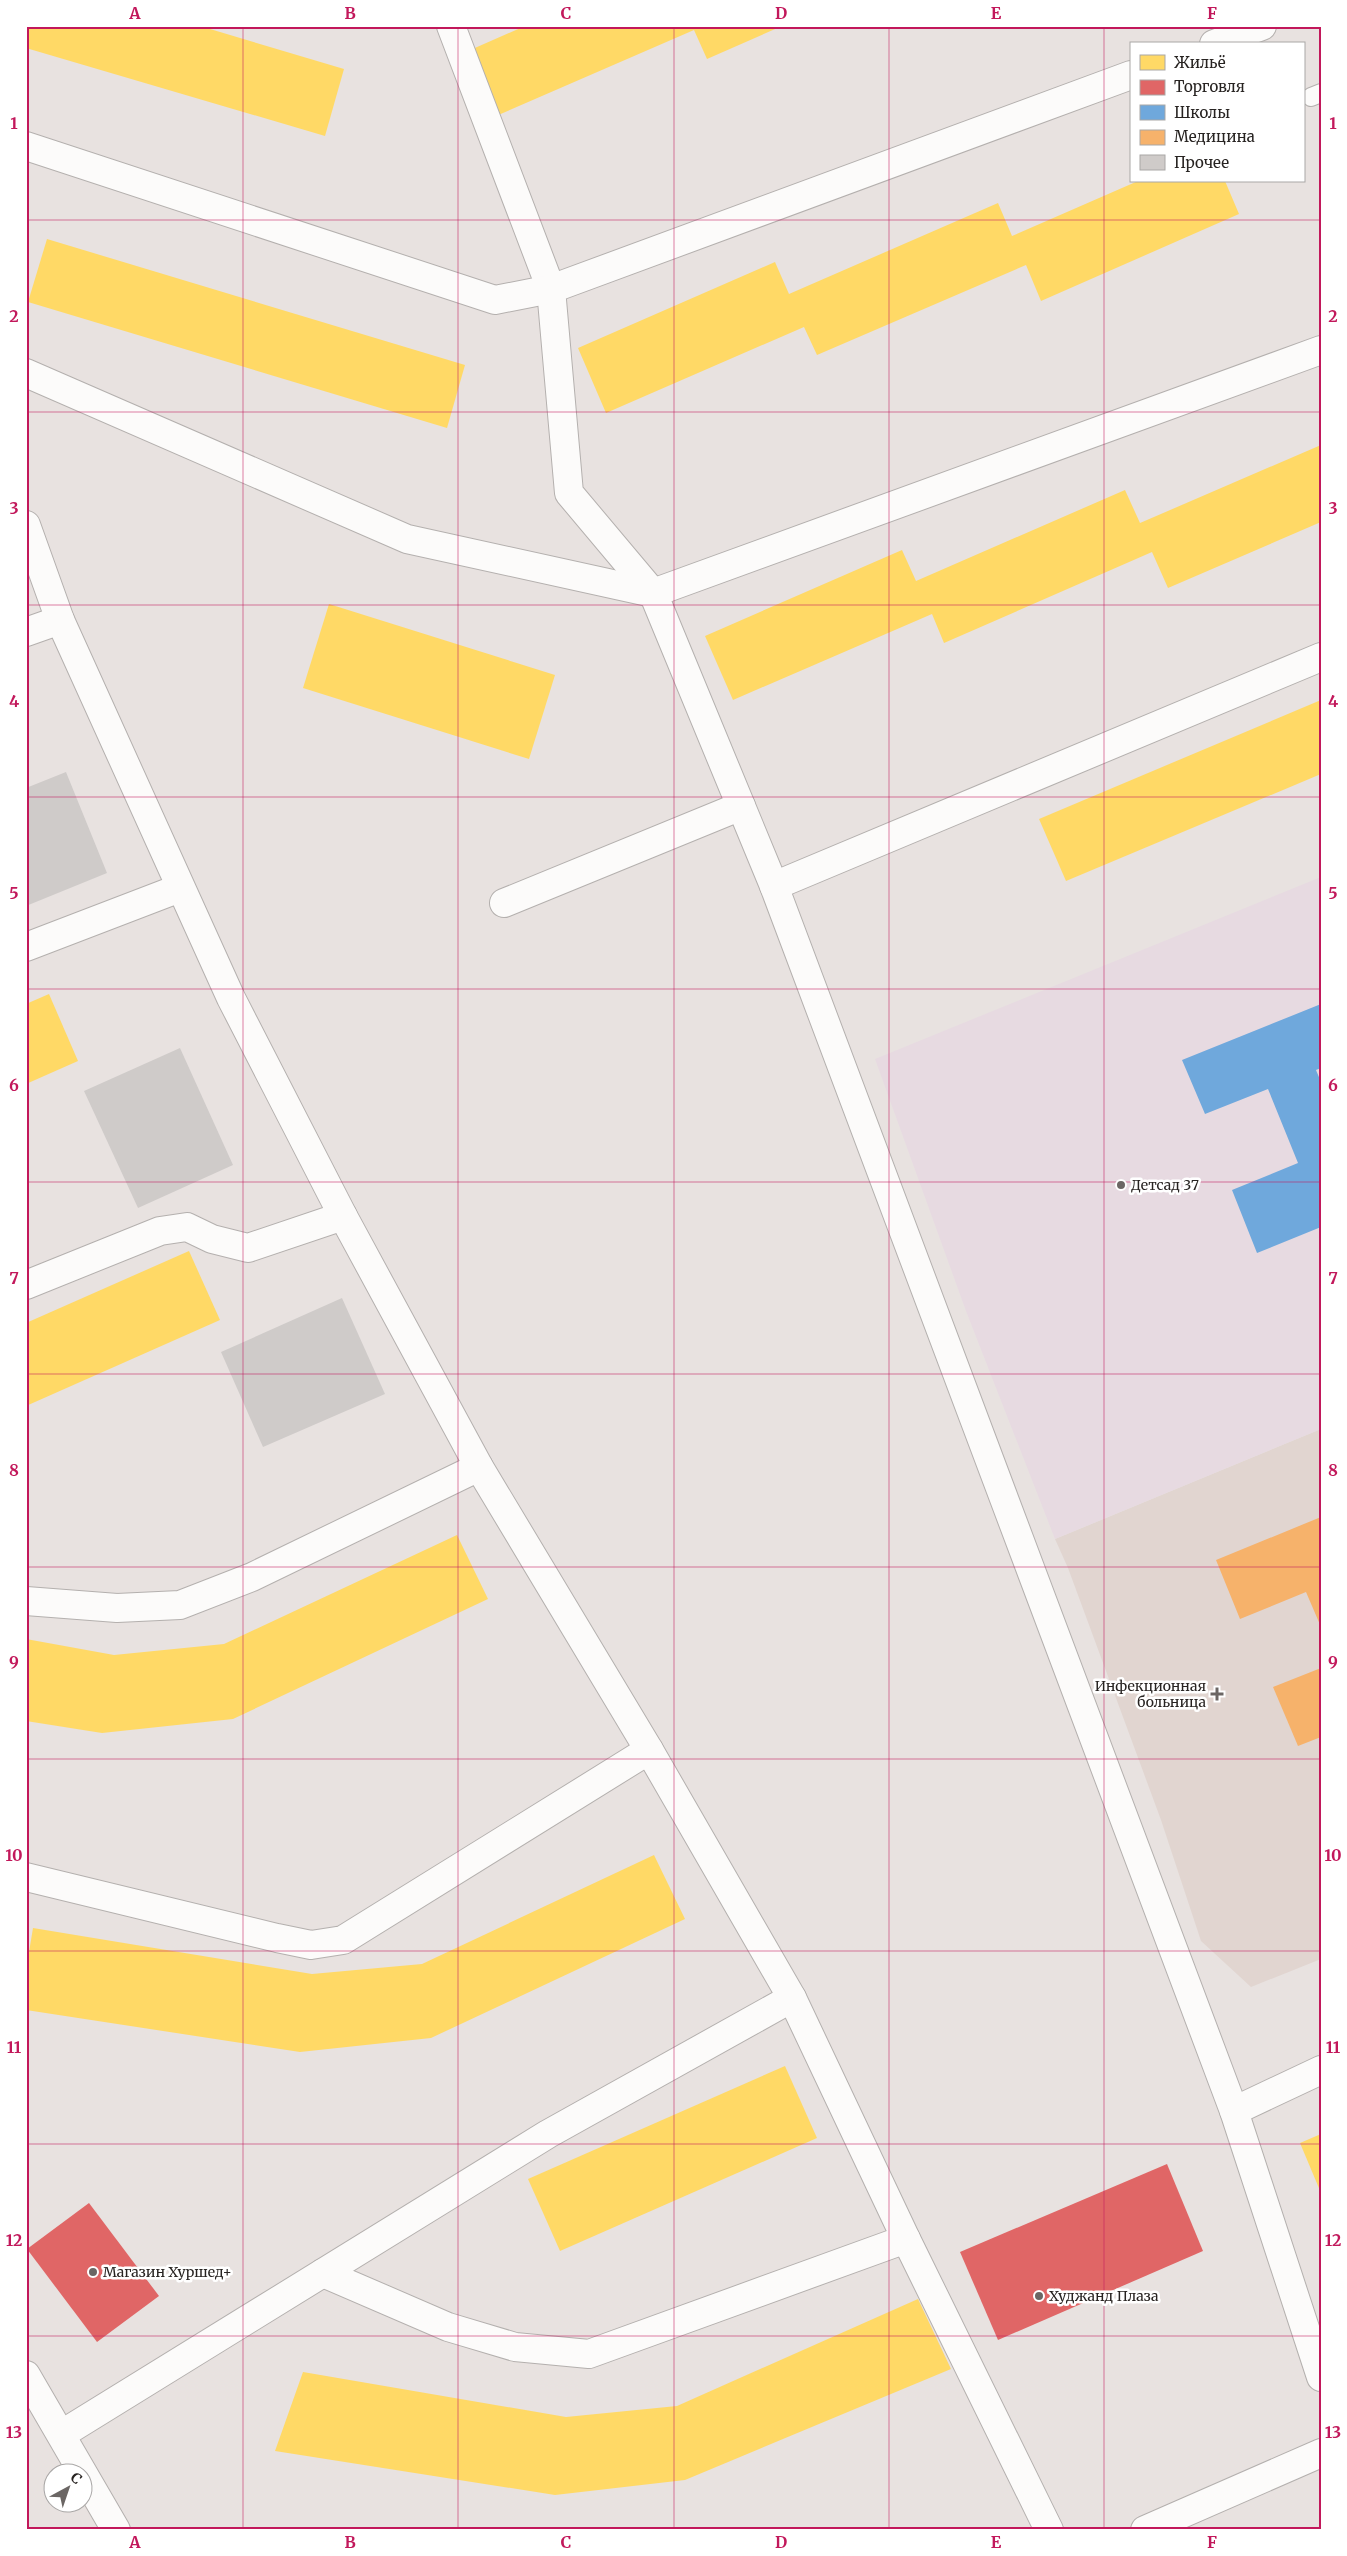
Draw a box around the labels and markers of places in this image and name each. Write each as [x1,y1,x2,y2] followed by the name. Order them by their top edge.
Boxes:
[1131,1176,1199,1194] place label: Детсад 37
[1115,1179,1127,1191] marker: Детсад 37
[1095,1677,1206,1711] place label: Инфекционная больница
[1210,1687,1224,1701] marker: Инфекционная больница
[103,2263,232,2281] place label: Магазин Хуршед+
[87,2266,99,2278] marker: Магазин Хуршед+
[1049,2287,1159,2305] place label: Худжанд Плаза
[1033,2290,1045,2302] marker: Худжанд Плаза

